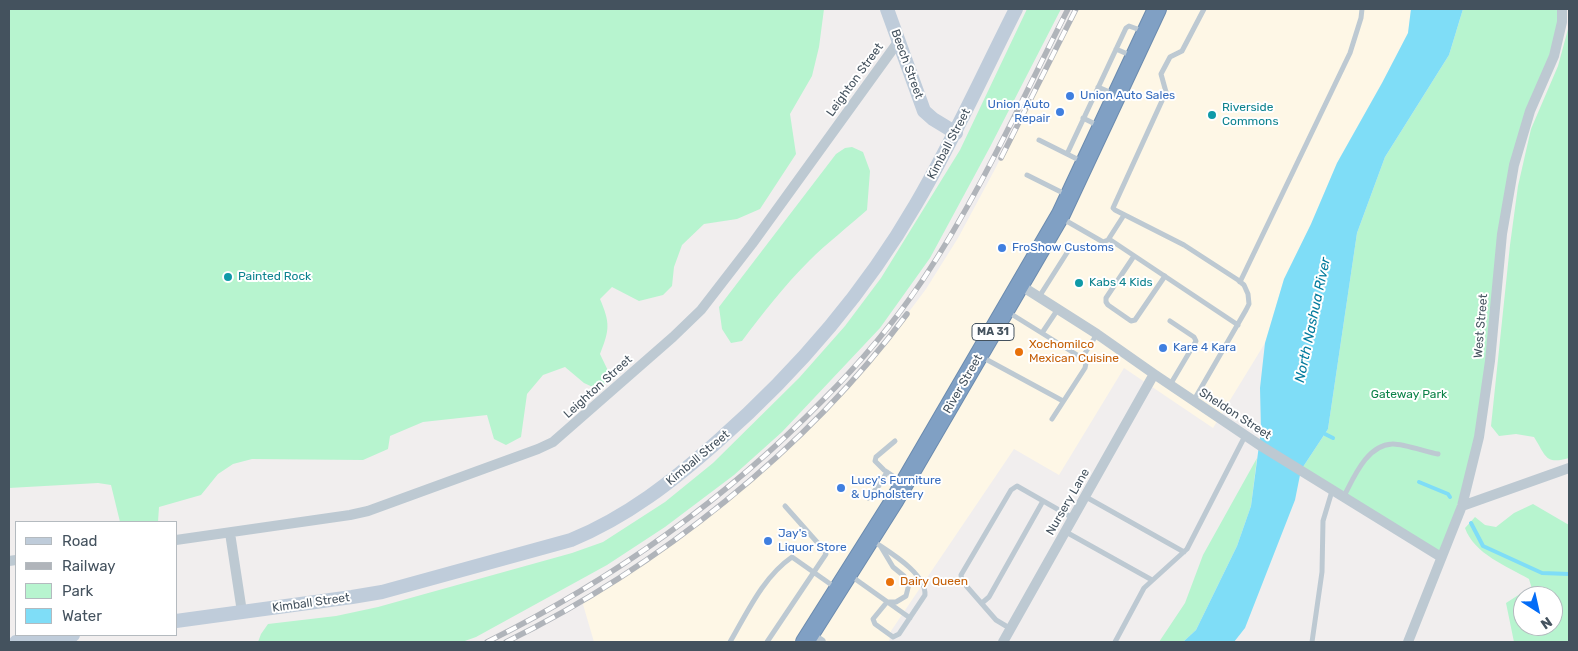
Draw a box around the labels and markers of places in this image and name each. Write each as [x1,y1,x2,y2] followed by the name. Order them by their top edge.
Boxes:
[1080,89,1175,103] place label: Union Auto Sales
[1064,90,1076,102] marker: Union Auto Sales
[988,98,1050,126] place label: Union Auto Repair
[1222,101,1278,129] place label: Riverside Commons
[1054,106,1066,118] marker: Union Auto Repair
[1206,109,1218,121] marker: Riverside Commons
[1012,241,1114,255] place label: FroShow Customs
[996,242,1008,254] marker: FroShow Customs
[238,270,311,284] place label: Painted Rock
[222,271,234,283] marker: Painted Rock
[1089,276,1153,290] place label: Kabs 4 Kids
[1073,277,1085,289] marker: Kabs 4 Kids
[1029,338,1119,366] place label: Xochomilco Mexican Cuisine
[1173,341,1236,355] place label: Kare 4 Kara
[1157,342,1169,354] marker: Kare 4 Kara
[1013,346,1025,358] marker: Xochomilco Mexican Cuisine
[851,474,941,502] place label: Lucy's Furniture & Upholstery
[835,482,847,494] marker: Lucy's Furniture & Upholstery
[778,527,847,555] place label: Jay's Liquor Store
[762,535,774,547] marker: Jay's Liquor Store
[900,575,968,589] place label: Dairy Queen
[884,576,896,588] marker: Dairy Queen

